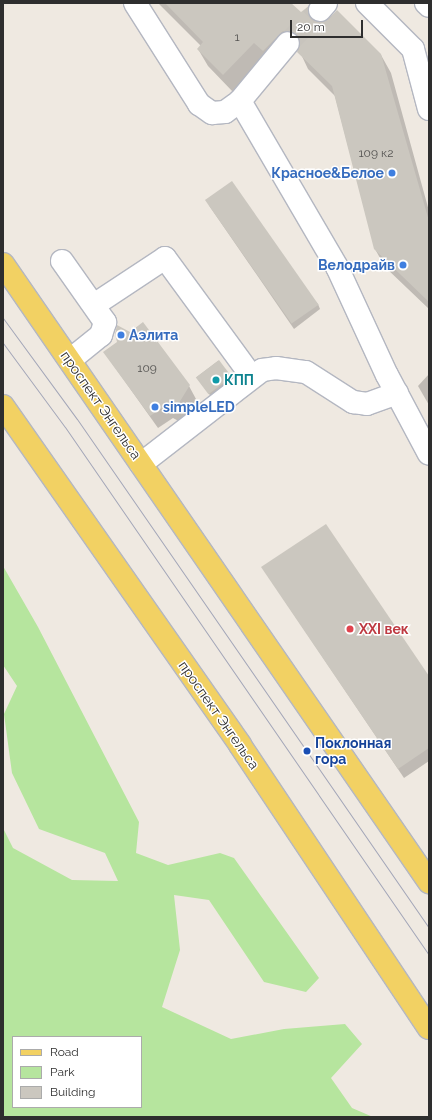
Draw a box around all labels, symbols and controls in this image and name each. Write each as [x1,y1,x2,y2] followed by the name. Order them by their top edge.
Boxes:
[292,12,365,38] scale bar
[297,20,325,34] text: 20 m
[234,31,240,45] house number: 1
[358,147,394,161] house number: 109 к2
[271,165,384,181] place label: Красное&Белое
[387,168,397,178] marker: Красное&Белое
[318,257,395,273] place label: Велодрайв
[398,260,408,270] marker: Велодрайв
[129,327,178,343] place label: Аэлита
[116,330,126,340] marker: Аэлита
[57,348,145,462] street label: проспект Энгельса
[137,362,157,376] house number: 109
[224,372,254,388] place label: КПП
[211,375,221,385] marker: КПП
[163,399,235,415] place label: simpleLED
[150,402,160,412] marker: simpleLED
[359,621,409,637] place label: XXI век
[344,623,356,635] marker: XXI век
[175,658,263,772] street label: проспект Энгельса
[315,735,391,768] place label: Поклонная гора
[302,746,312,756] marker: Поклонная гора
[12,1036,142,1108] legend
[50,1045,79,1059] text: Road
[50,1065,75,1079] text: Park
[50,1085,96,1099] text: Building

